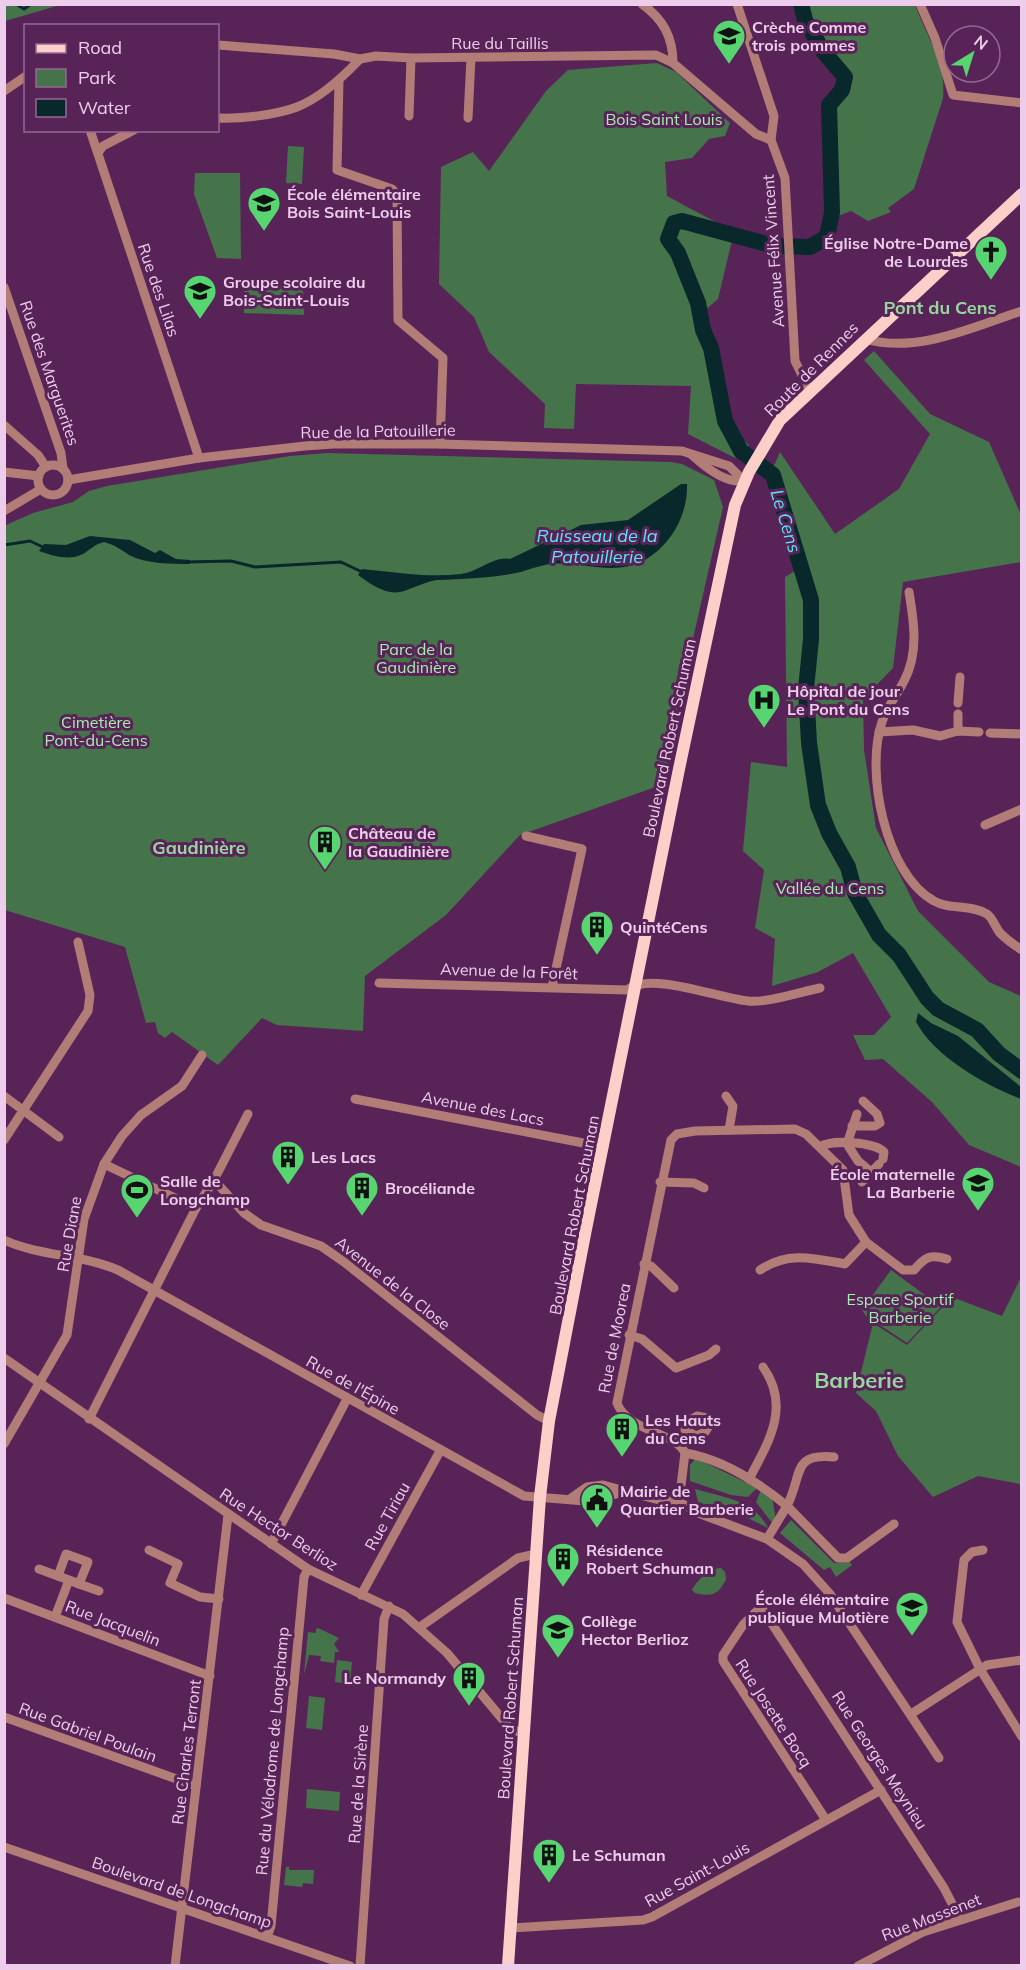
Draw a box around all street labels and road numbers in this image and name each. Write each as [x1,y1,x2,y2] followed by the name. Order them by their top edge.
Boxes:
[451,33,549,53] street label: Rue du Taillis
[758,173,788,328] street label: Avenue Félix Vincent
[134,241,184,339] street label: Rue des Lilas
[16,298,84,448] street label: Rue des Marguerites
[760,318,862,420] street label: Route de Rennes
[300,420,456,442] street label: Rue de la Patouillerie
[638,637,700,839] street label: Boulevard Robert Schuman
[440,959,579,983] street label: Avenue de la Forêt
[420,1086,546,1130] street label: Avenue des Lacs
[545,1113,603,1317] street label: Boulevard Robert Schuman
[52,1195,86,1273] street label: Rue Diane
[331,1232,455,1334] street label: Avenue de la Close
[594,1281,634,1395] street label: Rue de Moorea
[303,1351,403,1419] street label: Rue de l'Épine
[360,1478,414,1554] street label: Rue Tiriau
[216,1483,342,1575] street label: Rue Hector Berlioz
[63,1596,163,1650] street label: Rue Jacquelin
[493,1596,527,1800] street label: Boulevard Robert Schuman
[251,1626,293,1876] street label: Rue du Vélodrome de Longchamp
[731,1655,817,1771] street label: Rue Josette Bocq
[167,1678,205,1826] street label: Rue Charles Terront
[828,1687,932,1833] street label: Rue Georges Meynieu
[16,1698,160,1766] street label: Rue Gabriel Poulain
[344,1724,372,1844] street label: Rue de la Sirène
[641,1837,753,1911] street label: Rue Saint-Louis
[89,1852,275,1932] street label: Boulevard de Longchamp
[879,1889,984,1945] street label: Rue Massenet

